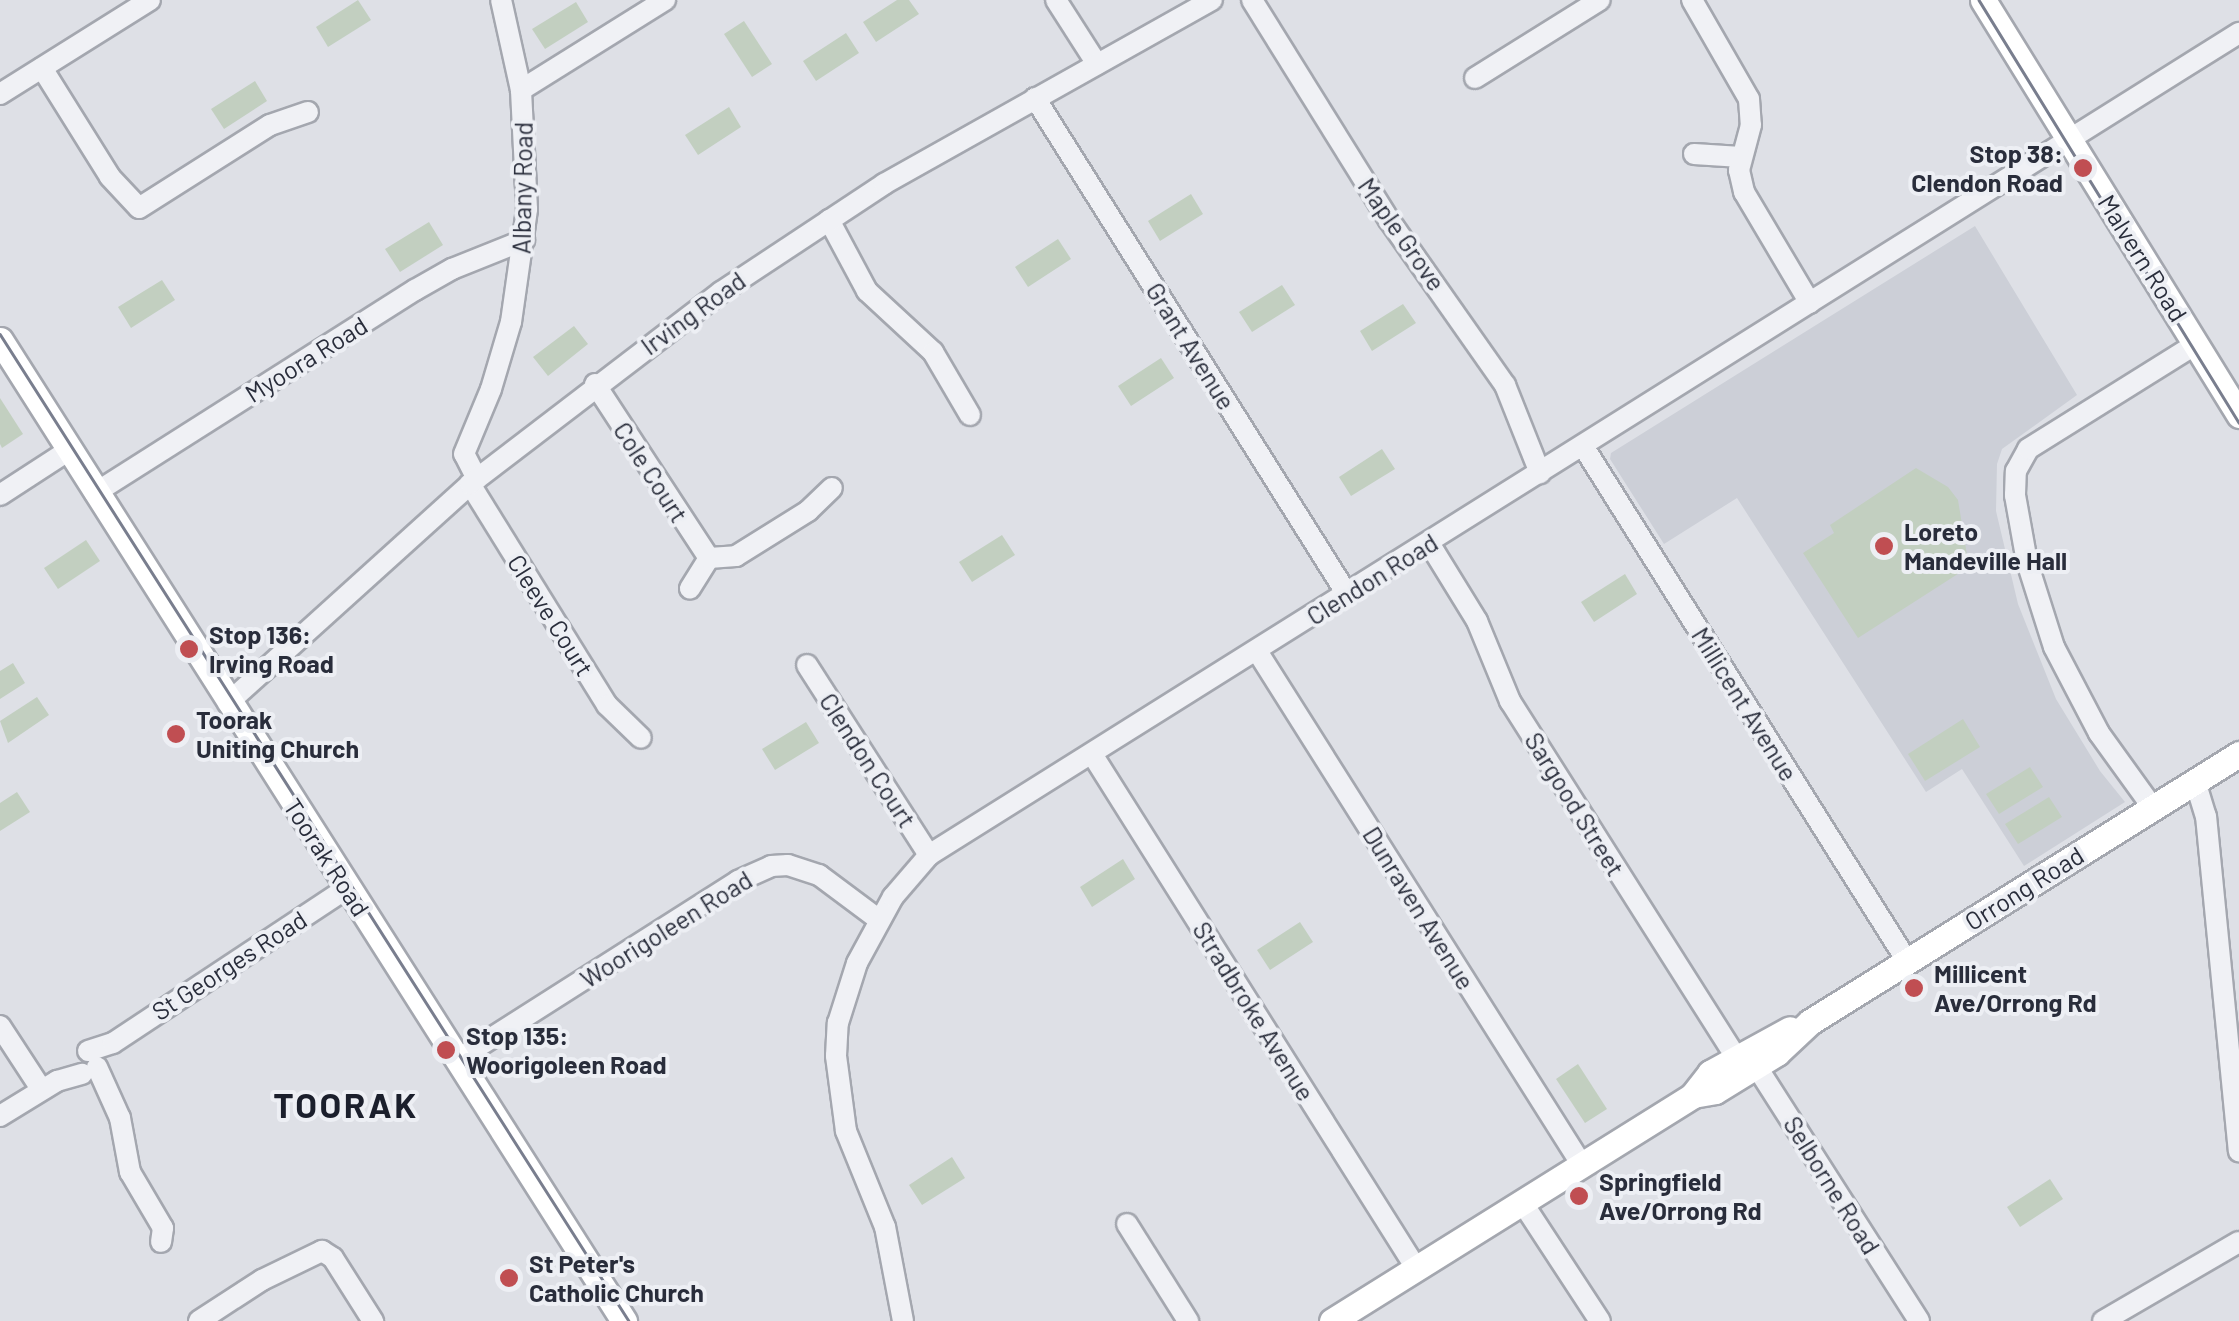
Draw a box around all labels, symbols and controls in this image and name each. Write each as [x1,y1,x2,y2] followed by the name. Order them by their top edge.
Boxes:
[506,122,538,254] street label: Albany Road
[1911,139,2063,198] place label: Stop 38: Clendon Road
[2072,157,2094,179] marker: Stop 38: Clendon Road
[1352,172,1452,296] street label: Maple Grove
[2092,189,2194,327] street label: Malvern Road
[635,265,751,361] street label: Irving Road
[1140,277,1242,415] street label: Grant Avenue
[239,310,373,408] street label: Myoora Road
[607,416,695,528] street label: Cole Court
[1904,517,2067,576] place label: Loreto Mandeville Hall
[1301,527,1443,631] street label: Clendon Road
[1873,535,1895,557] marker: Loreto Mandeville Hall
[502,549,600,681] street label: Cleeve Court
[209,620,334,679] place label: Stop 136: Irving Road
[1686,622,1804,786] street label: Millicent Avenue
[178,638,200,660] marker: Stop 136: Irving Road
[813,687,923,833] street label: Clendon Court
[196,705,359,764] place label: Toorak Uniting Church
[165,723,187,745] marker: Toorak Uniting Church
[1519,727,1631,881] street label: Sargood Street
[278,792,376,922] street label: Toorak Road
[1357,821,1481,995] street label: Dunraven Avenue
[1959,840,2089,936] street label: Orrong Road
[575,864,757,994] street label: Woorigoleen Road
[146,904,312,1026] street label: St Georges Road
[1187,916,1321,1106] street label: Stradbroke Avenue
[1934,959,2097,1018] place label: Millicent Ave/Orrong Rd
[1903,977,1925,999] marker: Millicent Ave/Orrong Rd
[466,1021,667,1080] place label: Stop 135: Woorigoleen Road
[435,1039,457,1061] marker: Stop 135: Woorigoleen Road
[273,1083,419,1125] district label: TOORAK
[1778,1111,1886,1259] street label: Selborne Road
[1599,1167,1762,1226] place label: Springfield Ave/Orrong Rd
[1568,1185,1590,1207] marker: Springfield Ave/Orrong Rd
[529,1249,704,1308] place label: St Peter's Catholic Church
[498,1267,520,1289] marker: St Peter's Catholic Church

